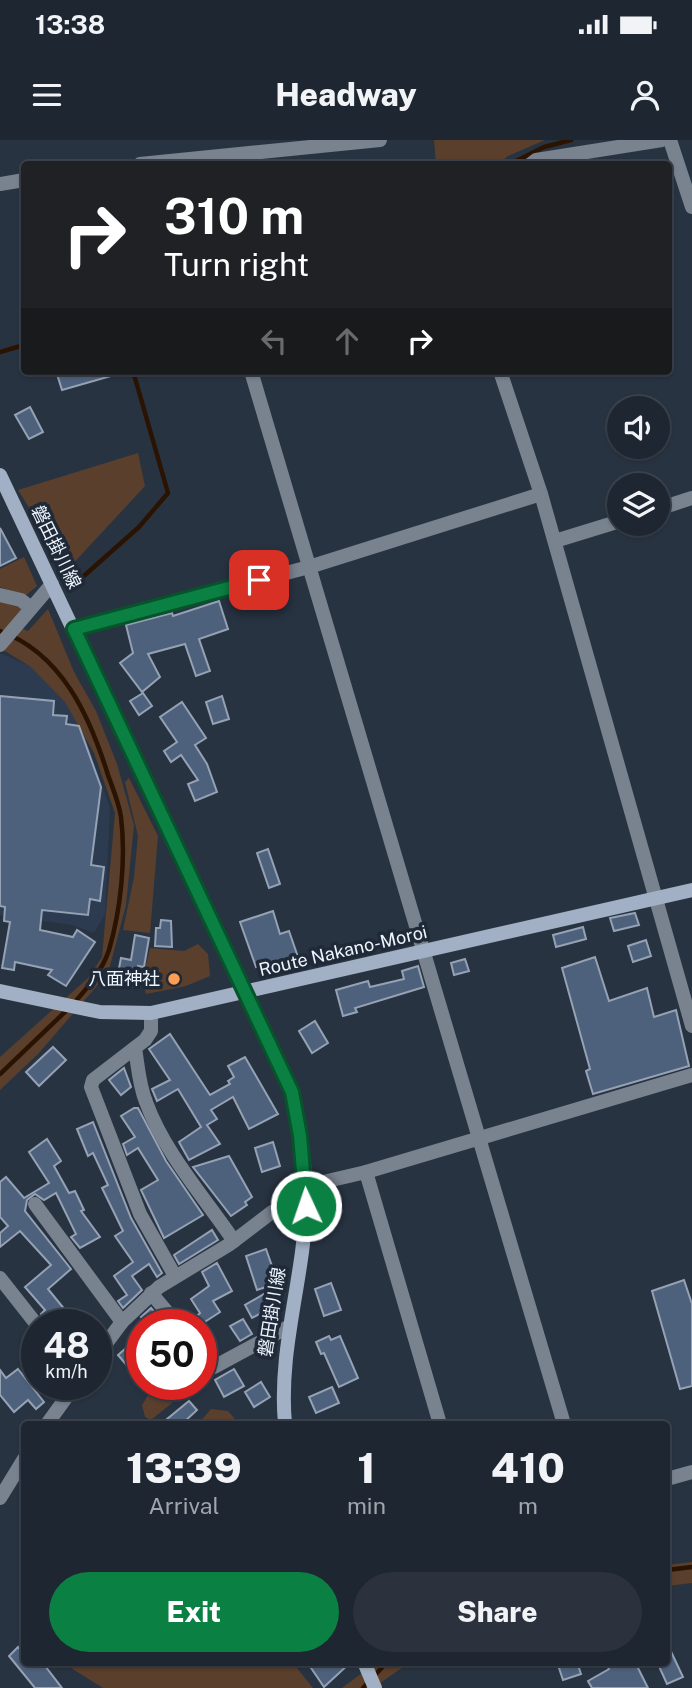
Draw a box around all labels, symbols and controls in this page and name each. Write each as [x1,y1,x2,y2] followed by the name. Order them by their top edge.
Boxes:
[35,9,105,40] text: 13:38
[28,76,66,114] icon: menu
[275,76,417,113] text: Headway
[626,76,664,114] icon: person
[164,187,304,245] text: 310 m
[49,189,140,280] icon: right
[164,246,309,283] text: Turn right
[255,322,293,360] icon: left
[328,322,366,360] icon: ahead
[401,322,439,360] icon: right
[607,396,670,536] map controls
[607,396,670,459] button: sound
[607,473,670,536] button: layers
[27,502,86,592] street label: 磐田掛川線
[229,550,289,610] pin
[240,561,278,599] icon: arrive
[257,921,429,980] street label: Route Nakano-Moroi
[88,968,160,989] place label: 八面神社
[166,971,182,987] marker: 八面神社
[269,1169,343,1243] position arrow
[254,1266,289,1358] street label: 磐田掛川線
[126,1309,217,1400] speed limit sign: 50
[43,1325,90,1366] text: 48
[45,1361,88,1382] text: km/h
[126,1443,242,1492] text: 13:39
[357,1443,376,1492] text: 1
[491,1443,565,1492] text: 410
[148,1492,219,1519] text: Arrival
[347,1492,386,1519] text: min
[518,1492,538,1519] text: m
[49,1572,339,1652] button: Exit
[353,1572,642,1652] button: Share

